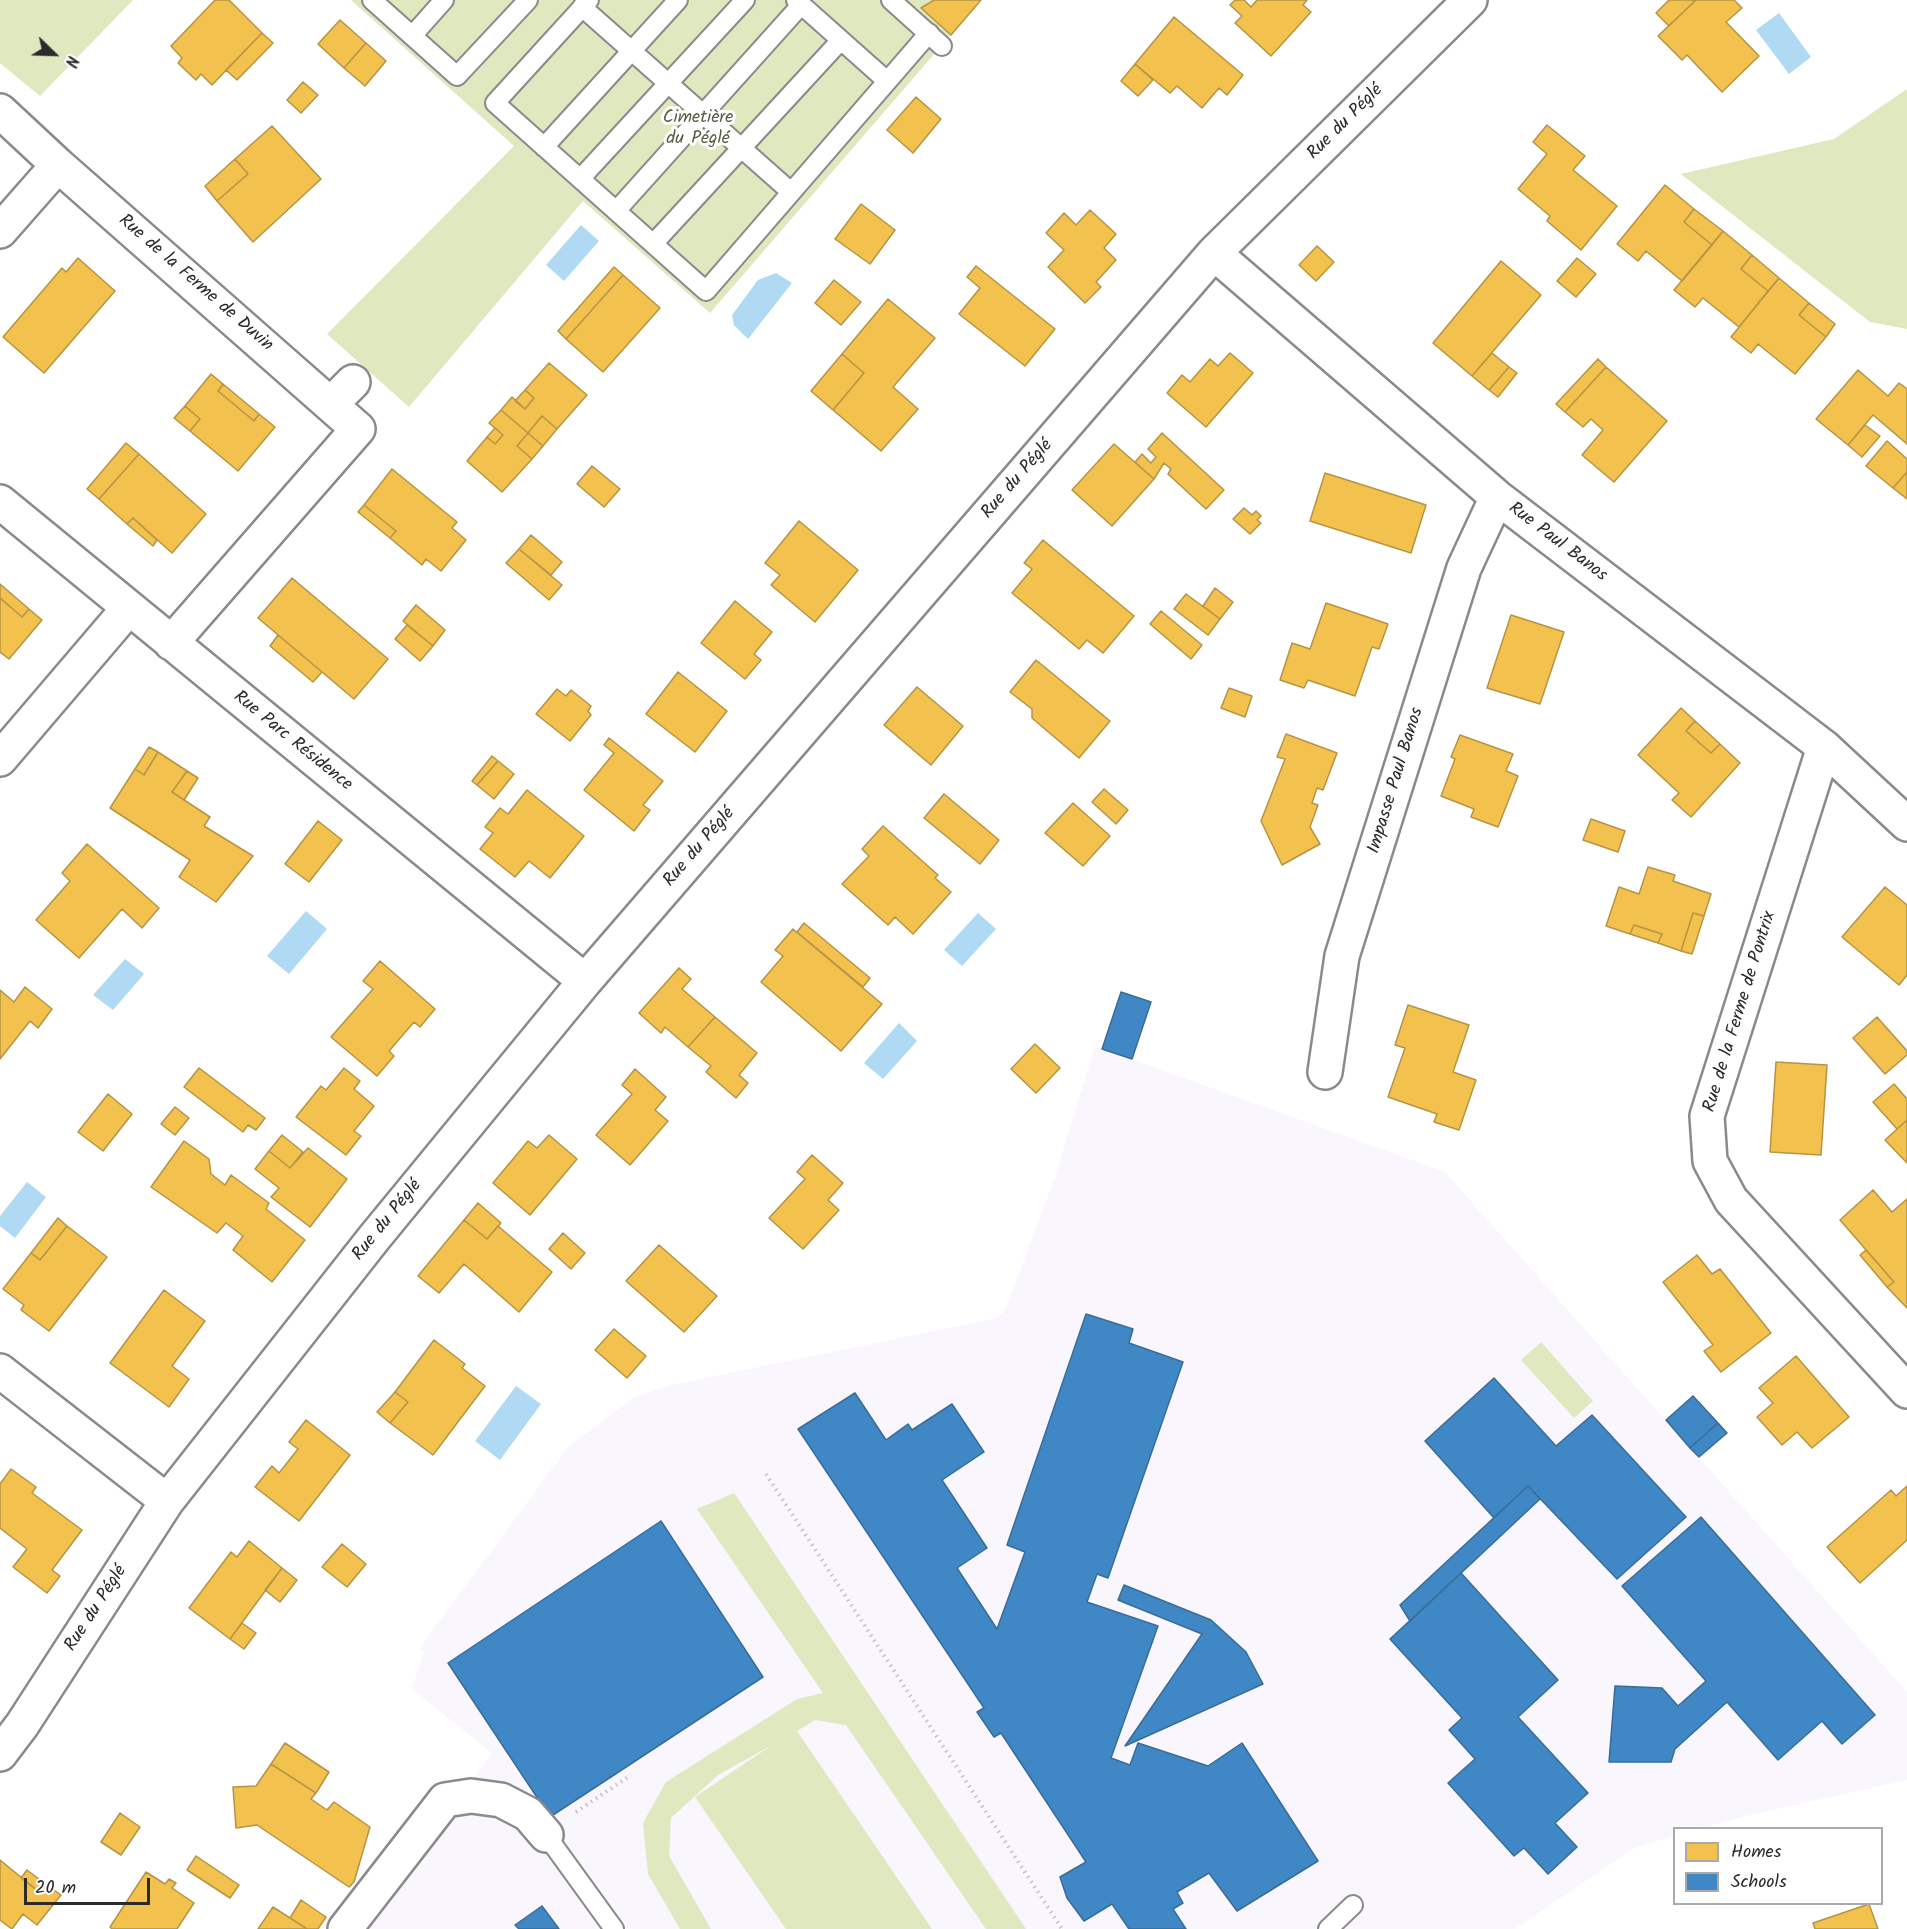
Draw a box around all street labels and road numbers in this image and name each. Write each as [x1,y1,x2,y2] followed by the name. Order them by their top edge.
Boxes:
[1304,81,1388,165] street label: Rue du Péglé
[113,211,277,357] street label: Rue de la Ferme de Duvin
[978,436,1058,524] street label: Rue du Péglé
[1503,499,1611,587] street label: Rue Paul Banos
[228,687,356,797] street label: Rue Parc Résidence
[1365,705,1429,857] street label: Impasse Paul Banos
[660,804,740,892] street label: Rue du Péglé
[1700,909,1782,1115] street label: Rue de la Ferme de Pontrix
[349,1176,427,1266] street label: Rue du Péglé
[61,1562,133,1656] street label: Rue du Péglé

